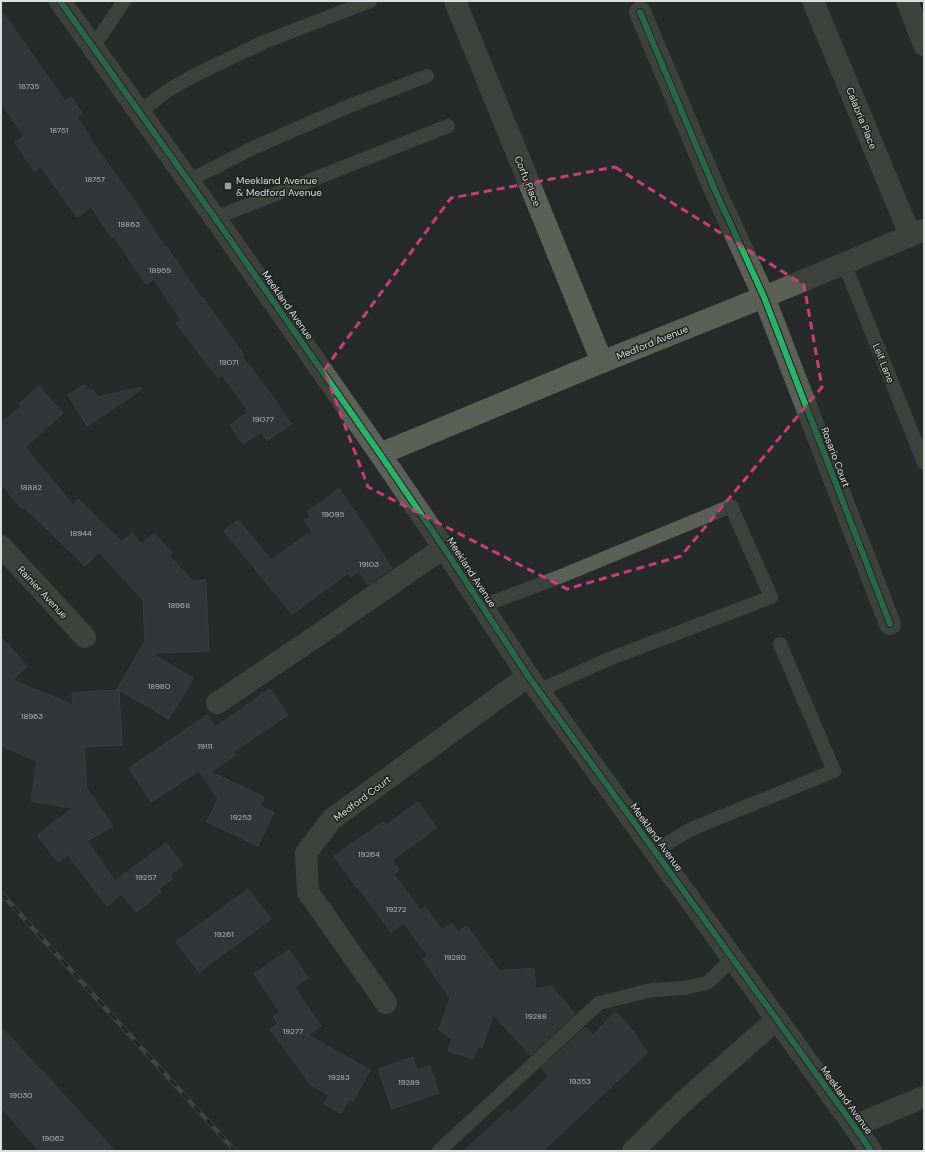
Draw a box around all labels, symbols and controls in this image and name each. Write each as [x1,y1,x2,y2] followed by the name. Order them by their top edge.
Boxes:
[19,81,40,91] house number: 18735
[843,85,880,151] street label: Calabria Place
[50,125,68,135] house number: 18751
[511,154,544,209] street label: Corfu Place
[85,174,105,184] house number: 18757
[236,174,322,199] place label: Meekland Avenue & Medford Avenue
[223,181,233,191] marker: Meekland Avenue & Medford Avenue
[118,219,140,229] house number: 18863
[149,265,171,275] house number: 18959
[259,268,316,343] street label: Meekland Avenue
[615,322,690,363] street label: Medford Avenue
[870,342,897,385] street label: Leif Lane
[219,357,239,367] house number: 19071
[252,414,274,424] house number: 19077
[818,425,853,489] street label: Rosario Court
[20,482,42,492] house number: 18882
[322,509,345,519] house number: 19095
[70,528,92,538] house number: 18944
[444,535,499,610] street label: Meekland Avenue
[359,559,379,569] house number: 19103
[15,563,71,622] street label: Rainier Avenue
[168,600,190,610] house number: 18968
[148,681,171,691] house number: 18980
[21,711,43,721] house number: 18963
[198,741,212,751] house number: 19111
[331,773,394,824] street label: Medford Court
[627,801,686,874] street label: Meekland Avenue
[230,812,252,822] house number: 19253
[358,849,380,859] house number: 19264
[135,872,157,882] house number: 19257
[386,904,407,914] house number: 19272
[214,929,234,939] house number: 19261
[444,952,467,962] house number: 19280
[525,1011,547,1021] house number: 19288
[283,1026,303,1036] house number: 19277
[817,1064,876,1137] street label: Meekland Avenue
[328,1072,350,1082] house number: 19283
[569,1076,591,1086] house number: 19353
[398,1077,420,1087] house number: 19289
[9,1090,33,1100] house number: 19030
[42,1133,65,1143] house number: 19062

